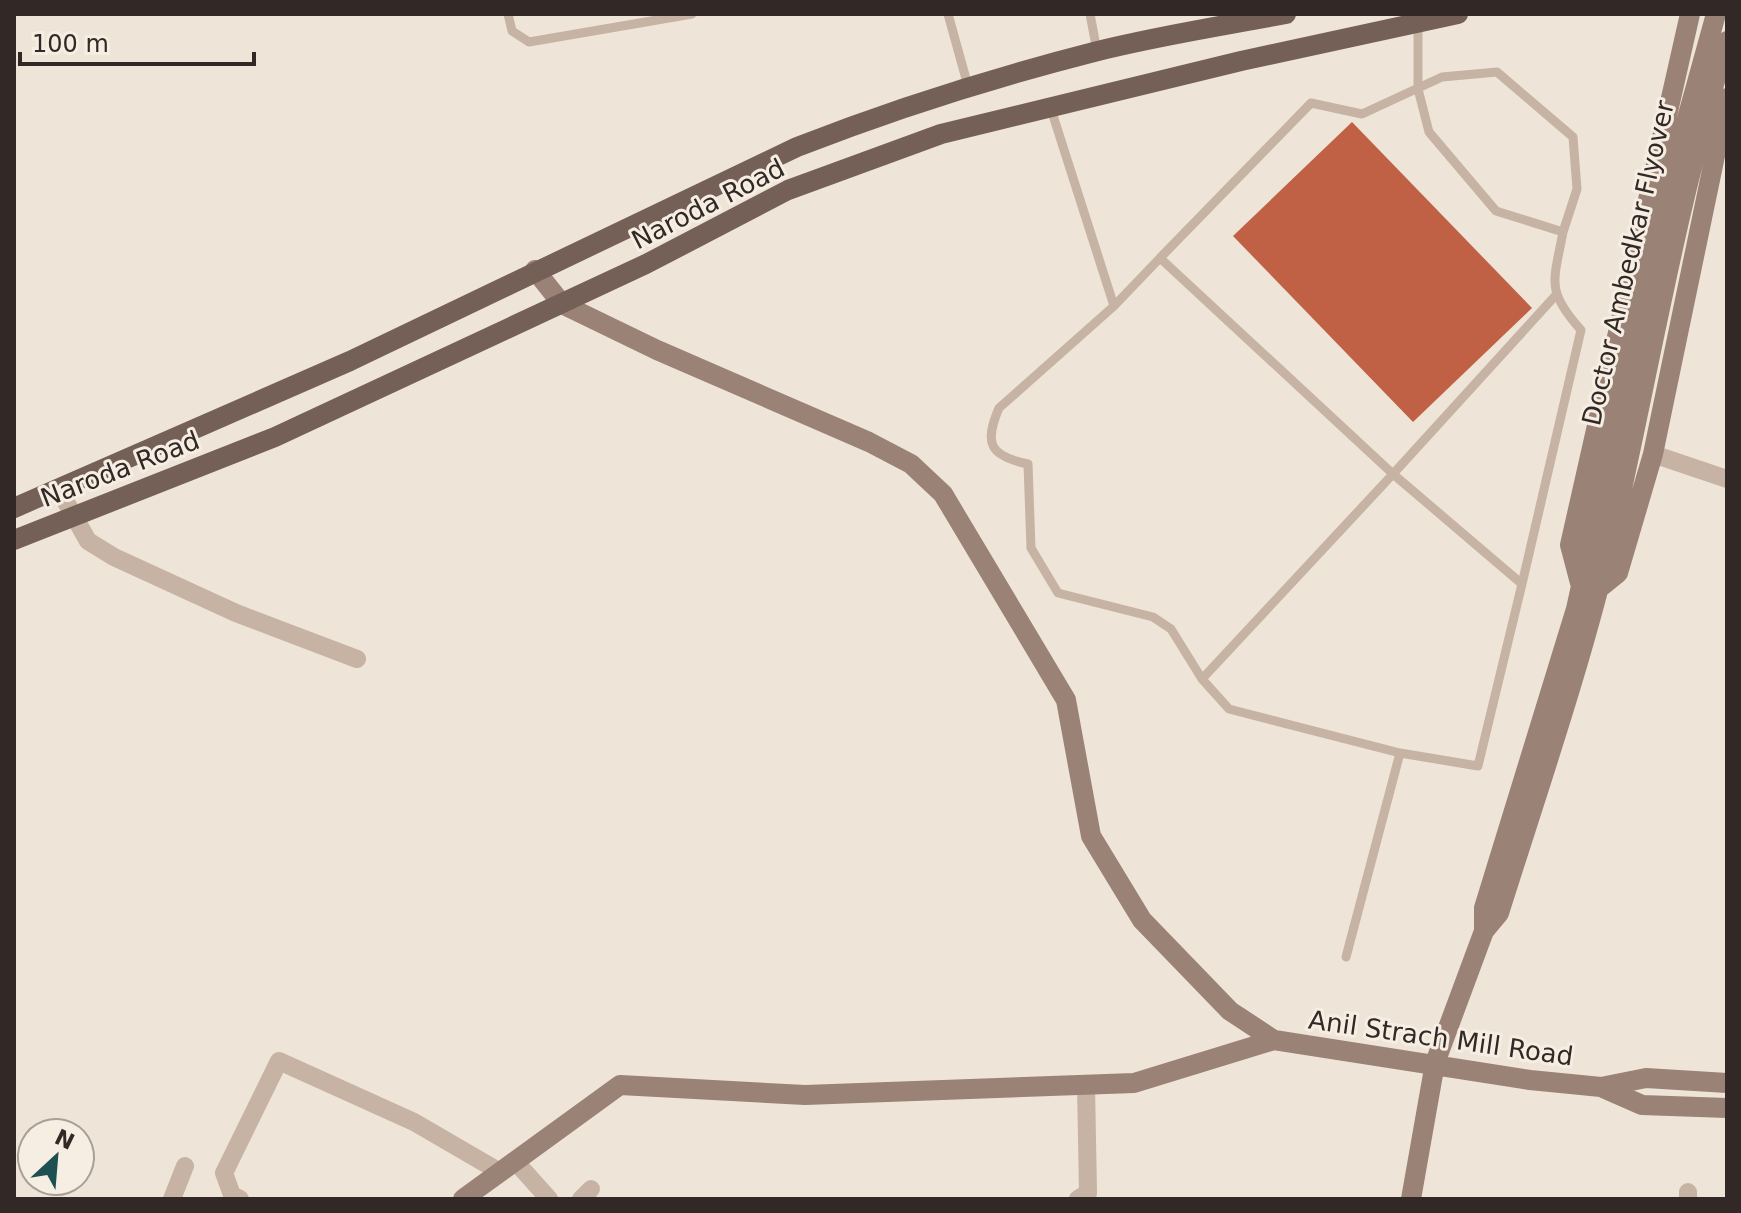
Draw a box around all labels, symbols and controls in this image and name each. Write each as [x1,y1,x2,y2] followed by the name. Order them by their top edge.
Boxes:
[20,16,254,66] scale bar
[32,30,109,58] text: 100 m
[1576,97,1680,428] street label: Doctor Ambedkar Flyover
[627,153,789,255] street label: Naroda Road
[37,425,203,513] street label: Naroda Road
[1307,1005,1575,1071] street label: Anil Strach Mill Road
[16,1117,96,1197] north arrow
[51,1124,78,1155] text: N

